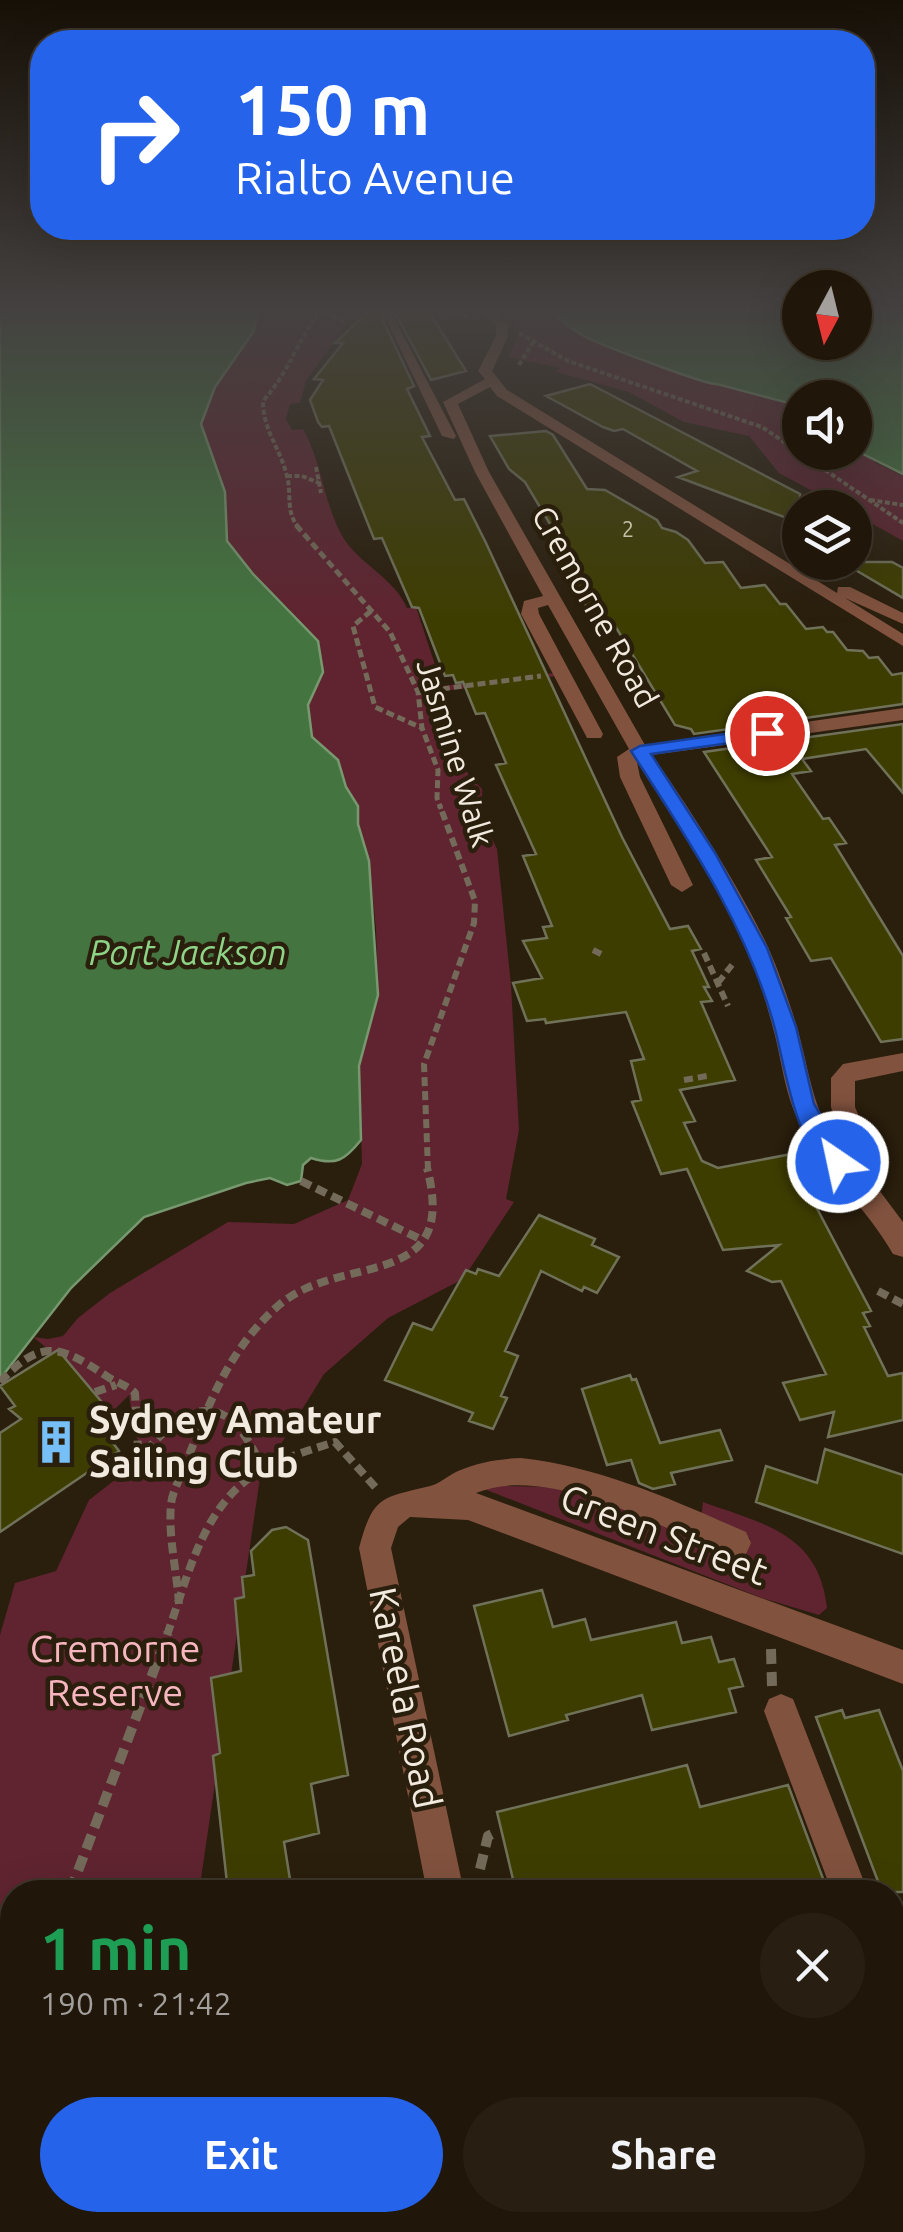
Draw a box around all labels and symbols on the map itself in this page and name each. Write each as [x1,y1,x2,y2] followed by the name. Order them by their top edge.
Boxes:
[782,270,872,360] north arrow
[526,499,666,714] street label: Cremorne Road
[622,516,634,541] house number: 2
[410,654,502,851] street label: Jasmine Walk
[725,691,810,776] pin
[89,932,287,972] water label: Port Jackson
[786,1110,890,1214] position arrow
[89,1398,382,1484] place label: Sydney Amateur Sailing Club
[32,1418,80,1466] building icon: Sydney Amateur Sailing Club
[555,1475,774,1593] street label: Green Street
[362,1583,450,1812] street label: Kareela Road
[30,1627,200,1713] park label: Cremorne Reserve

